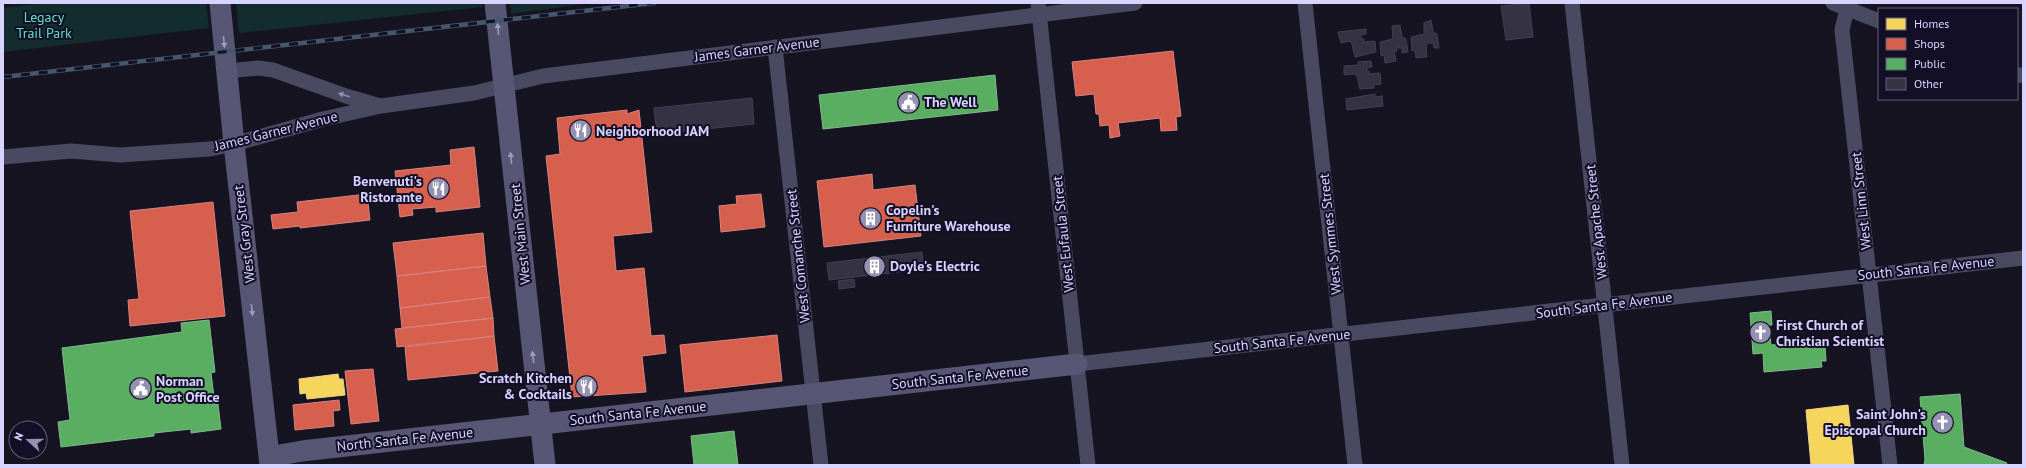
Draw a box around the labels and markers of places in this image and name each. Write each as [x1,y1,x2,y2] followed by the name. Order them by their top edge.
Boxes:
[896,89,922,115] public building icon: The Well
[924,93,977,111] place label: The Well
[568,118,594,144] restaurant icon: Neighborhood JAM
[596,122,709,140] place label: Neighborhood JAM
[353,172,422,206] place label: Benvenuti's Ristorante
[425,176,451,202] restaurant icon: Benvenuti's Ristorante
[886,201,1011,235] place label: Copelin's Furniture Warehouse
[857,205,883,231] building icon: Copelin's Furniture Warehouse
[862,253,888,279] building icon: Doyle's Electric
[890,257,980,275] place label: Doyle's Electric
[1776,316,1884,350] place label: First Church of Christian Scientist
[1748,320,1774,346] church icon: First Church of Christian Scientist
[479,369,572,403] place label: Scratch Kitchen & Cocktails
[156,372,220,406] place label: Norman Post Office
[574,373,600,399] restaurant icon: Scratch Kitchen & Cocktails
[127,376,153,402] public building icon: Norman Post Office
[1825,405,1926,439] place label: Saint John's Episcopal Church
[1929,409,1955,435] church icon: Saint John's Episcopal Church

